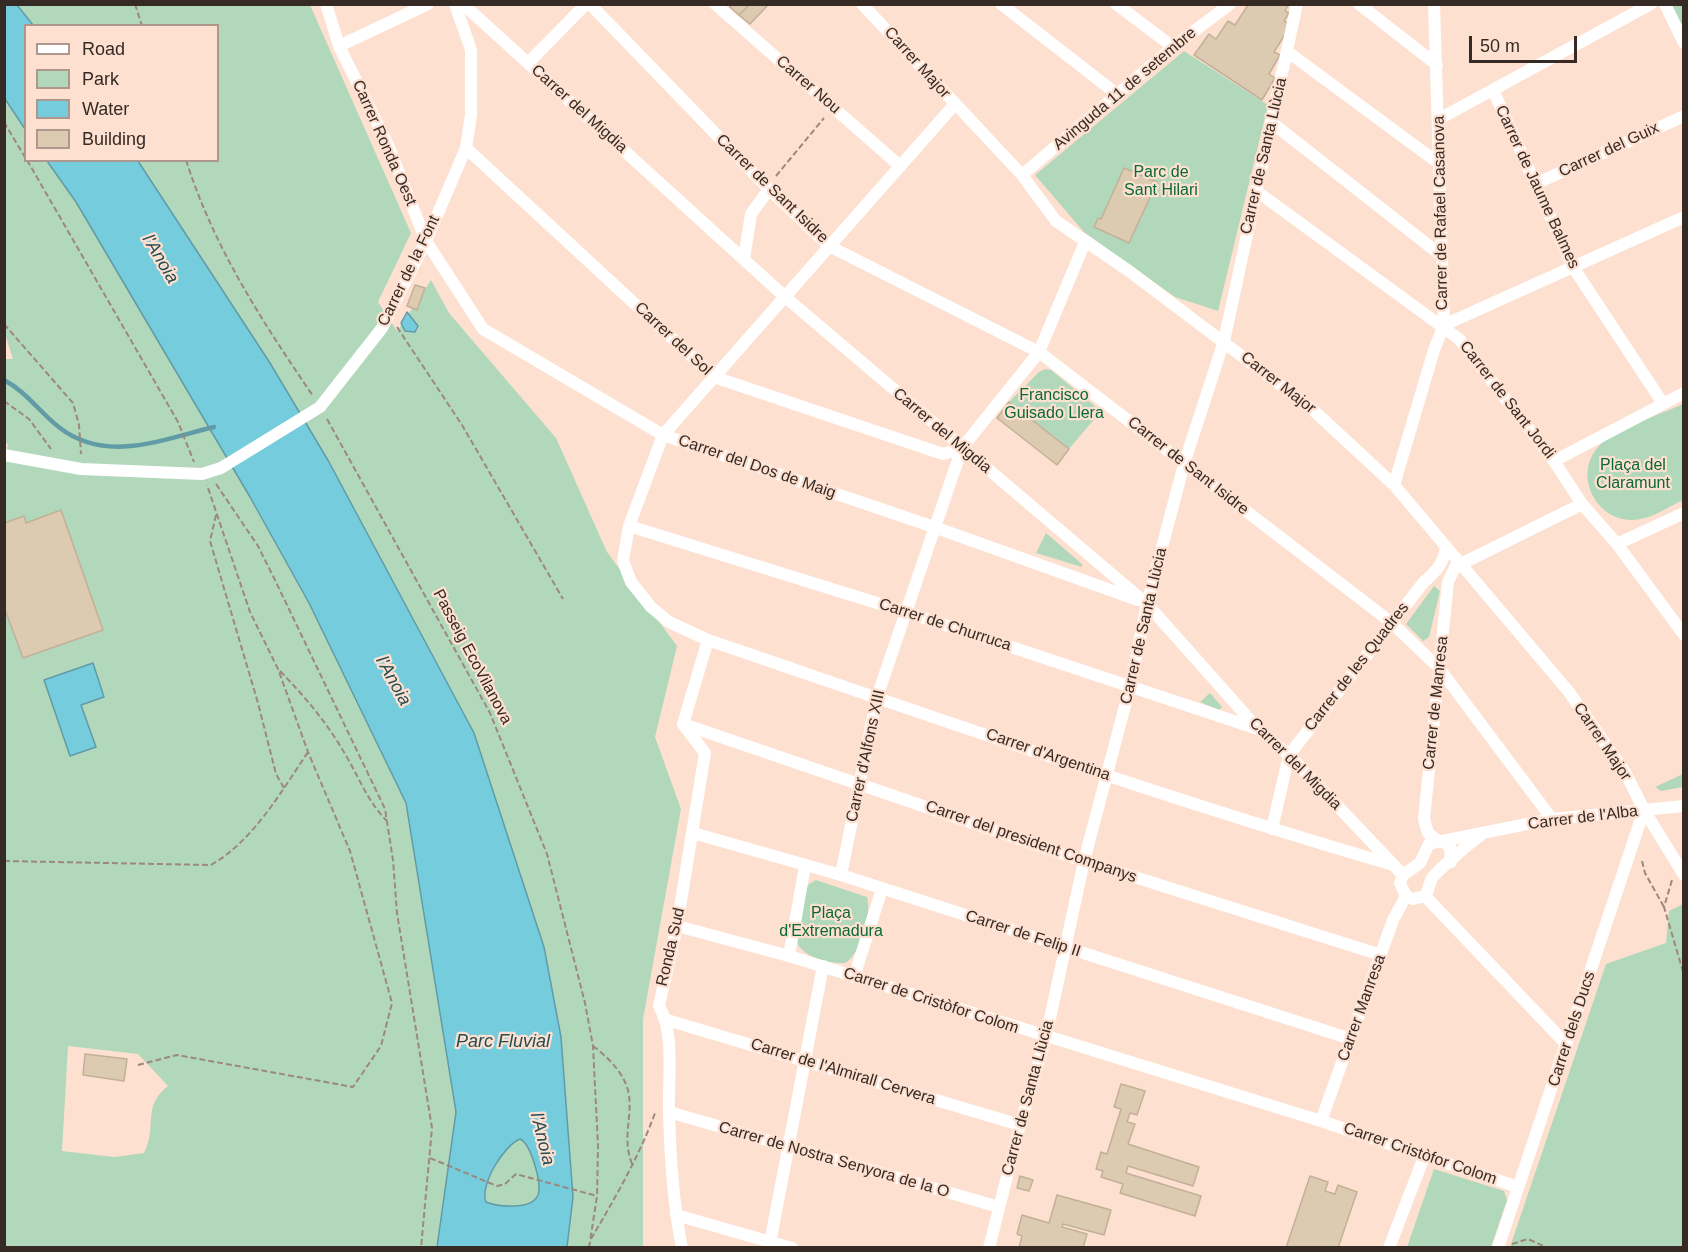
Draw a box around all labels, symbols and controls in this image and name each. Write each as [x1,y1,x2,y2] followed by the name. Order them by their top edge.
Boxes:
[880,23,954,103] street label: Carrer Major
[24,24,219,162] legend
[1050,24,1200,154] street label: Avinguda 11 de setembre
[1472,24,1580,62] scale bar
[1480,36,1520,56] text: 50 m
[82,39,125,59] text: Road
[772,52,844,118] street label: Carrer Nou
[527,61,631,157] street label: Carrer del Migdia
[82,69,119,89] text: Park
[1237,76,1291,236] street label: Carrer de Santa Llùcia
[348,77,420,209] street label: Carrer Ronda Oest
[82,99,129,119] text: Water
[1491,102,1583,272] street label: Carrer de Jaume Balmes
[1430,115,1452,311] street label: Carrer de Rafael Casanova
[1556,118,1662,182] street label: Carrer del Guix
[82,129,146,149] text: Building
[712,131,832,247] street label: Carrer de Sant Isidre
[1124,163,1198,201] park label: Parc de Sant Hilari
[374,212,444,330] street label: Carrer de la Font
[137,231,183,287] water label: l'Anoia
[630,298,716,380] street label: Carrer del Sol
[1455,337,1559,463] street label: Carrer de Sant Jordi
[1237,348,1319,418] street label: Carrer Major
[889,384,995,478] street label: Carrer del Migdia
[1004,386,1104,424] park label: Francisco Guisado Llera
[1124,413,1252,519] street label: Carrer de Sant Isidre
[676,431,838,503] street label: Carrer del Dos de Maig
[1596,456,1670,494] park label: Plaça del Claramunt
[1117,546,1171,706] street label: Carrer de Santa Llùcia
[428,586,516,728] street label: Passeig EcoVilanova
[876,595,1014,655] street label: Carrer de Churruca
[1301,599,1413,735] street label: Carrer de les Quadres
[1419,635,1453,771] street label: Carrer de Manresa
[371,652,415,710] water label: l'Anoia
[843,688,889,824] street label: Carrer d'Alfons XIII
[1569,699,1635,785] street label: Carrer Major
[1245,714,1345,814] street label: Carrer del Migdia
[983,725,1113,785] street label: Carrer d'Argentina
[923,797,1139,887] street label: Carrer del president Companys
[1527,802,1639,834] street label: Carrer de l'Alba
[779,904,883,942] park label: Plaça d'Extremadura
[653,906,689,988] street label: Ronda Sud
[963,906,1083,962] street label: Carrer de Felip II
[1334,952,1390,1064] street label: Carrer Manresa
[841,964,1021,1038] street label: Carrer de Cristòfor Colom
[1544,969,1600,1089] street label: Carrer dels Ducs
[998,1018,1058,1178] street label: Carrer de Santa Llùcia
[456,1031,550,1053] water label: Parc Fluvial
[748,1035,938,1109] street label: Carrer de l'Almirall Cervera
[525,1110,559,1168] water label: l'Anoia
[716,1118,952,1202] street label: Carrer de Nostra Senyora de la O
[1341,1119,1499,1189] street label: Carrer Cristòfor Colom

